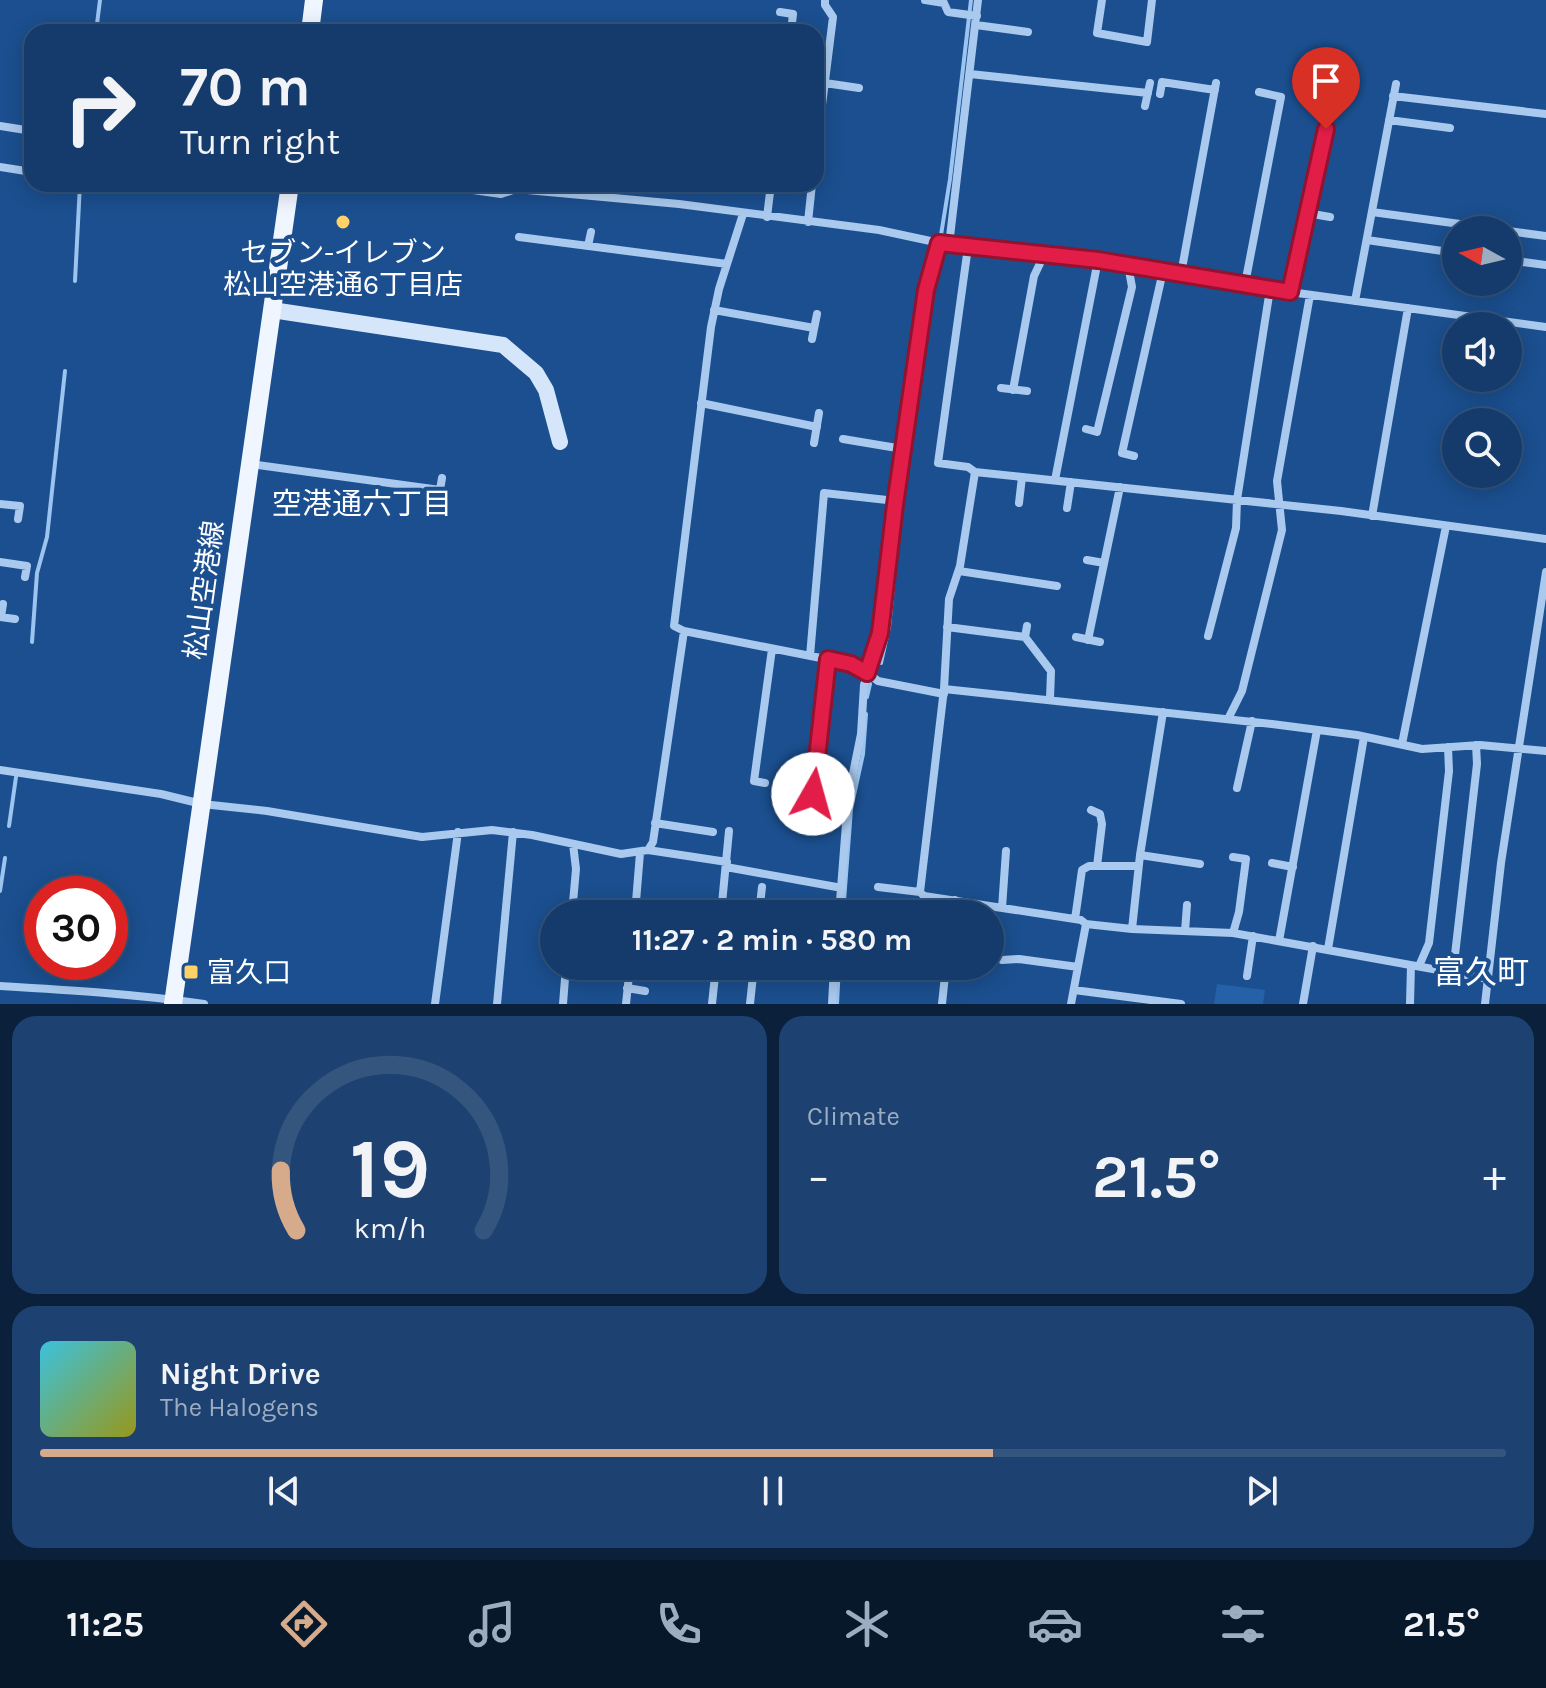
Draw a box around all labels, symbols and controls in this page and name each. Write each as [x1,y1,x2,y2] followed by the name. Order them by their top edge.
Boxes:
[1292,47,1360,129] pin
[180,54,311,119] text: 70 m
[48,56,152,160] icon: right
[1304,59,1348,103] icon: arrive
[180,121,340,163] text: Turn right
[334,213,352,231] marker: セブン-イレブン 松山空港通6丁目店
[1442,216,1522,296] north arrow
[1442,216,1522,488] map controls
[223,236,463,301] place label: セブン-イレブン 松山空港通6丁目店
[1442,312,1522,392] button: sound
[1442,408,1522,488] button: search
[272,486,452,522] district label: 空港通六丁目
[178,518,230,662] street label: 松山空港線
[771,752,855,836] position arrow
[24,876,128,980] speed limit sign: 30
[632,922,912,958] text: 11:27 · 2 min · 580 m
[1433,954,1529,991] district label: 富久町
[207,956,291,989] place label: 富久口
[182,963,200,981] marker: 富久口
[807,1101,900,1132] text: Climate
[349,1121,430,1218] text: 19
[1092,1142,1221,1212] text: 21.5°
[807,1151,830,1202] text: −
[1483,1151,1506,1202] text: +
[353,1212,426,1245] text: km/h
[160,1356,321,1392] text: Night Drive
[160,1392,319,1423] text: The Halogens
[262,1469,306,1513] icon: previous
[751,1469,795,1513] icon: pause
[1240,1469,1284,1513] icon: next
[276,1596,332,1652] icon: directions
[464,1596,520,1652] icon: music
[651,1596,707,1652] icon: phone
[839,1596,895,1652] icon: climate
[1027,1596,1083,1652] icon: car
[1215,1596,1271,1652] icon: filters
[66,1603,144,1645] text: 11:25
[1403,1603,1480,1645] text: 21.5°

